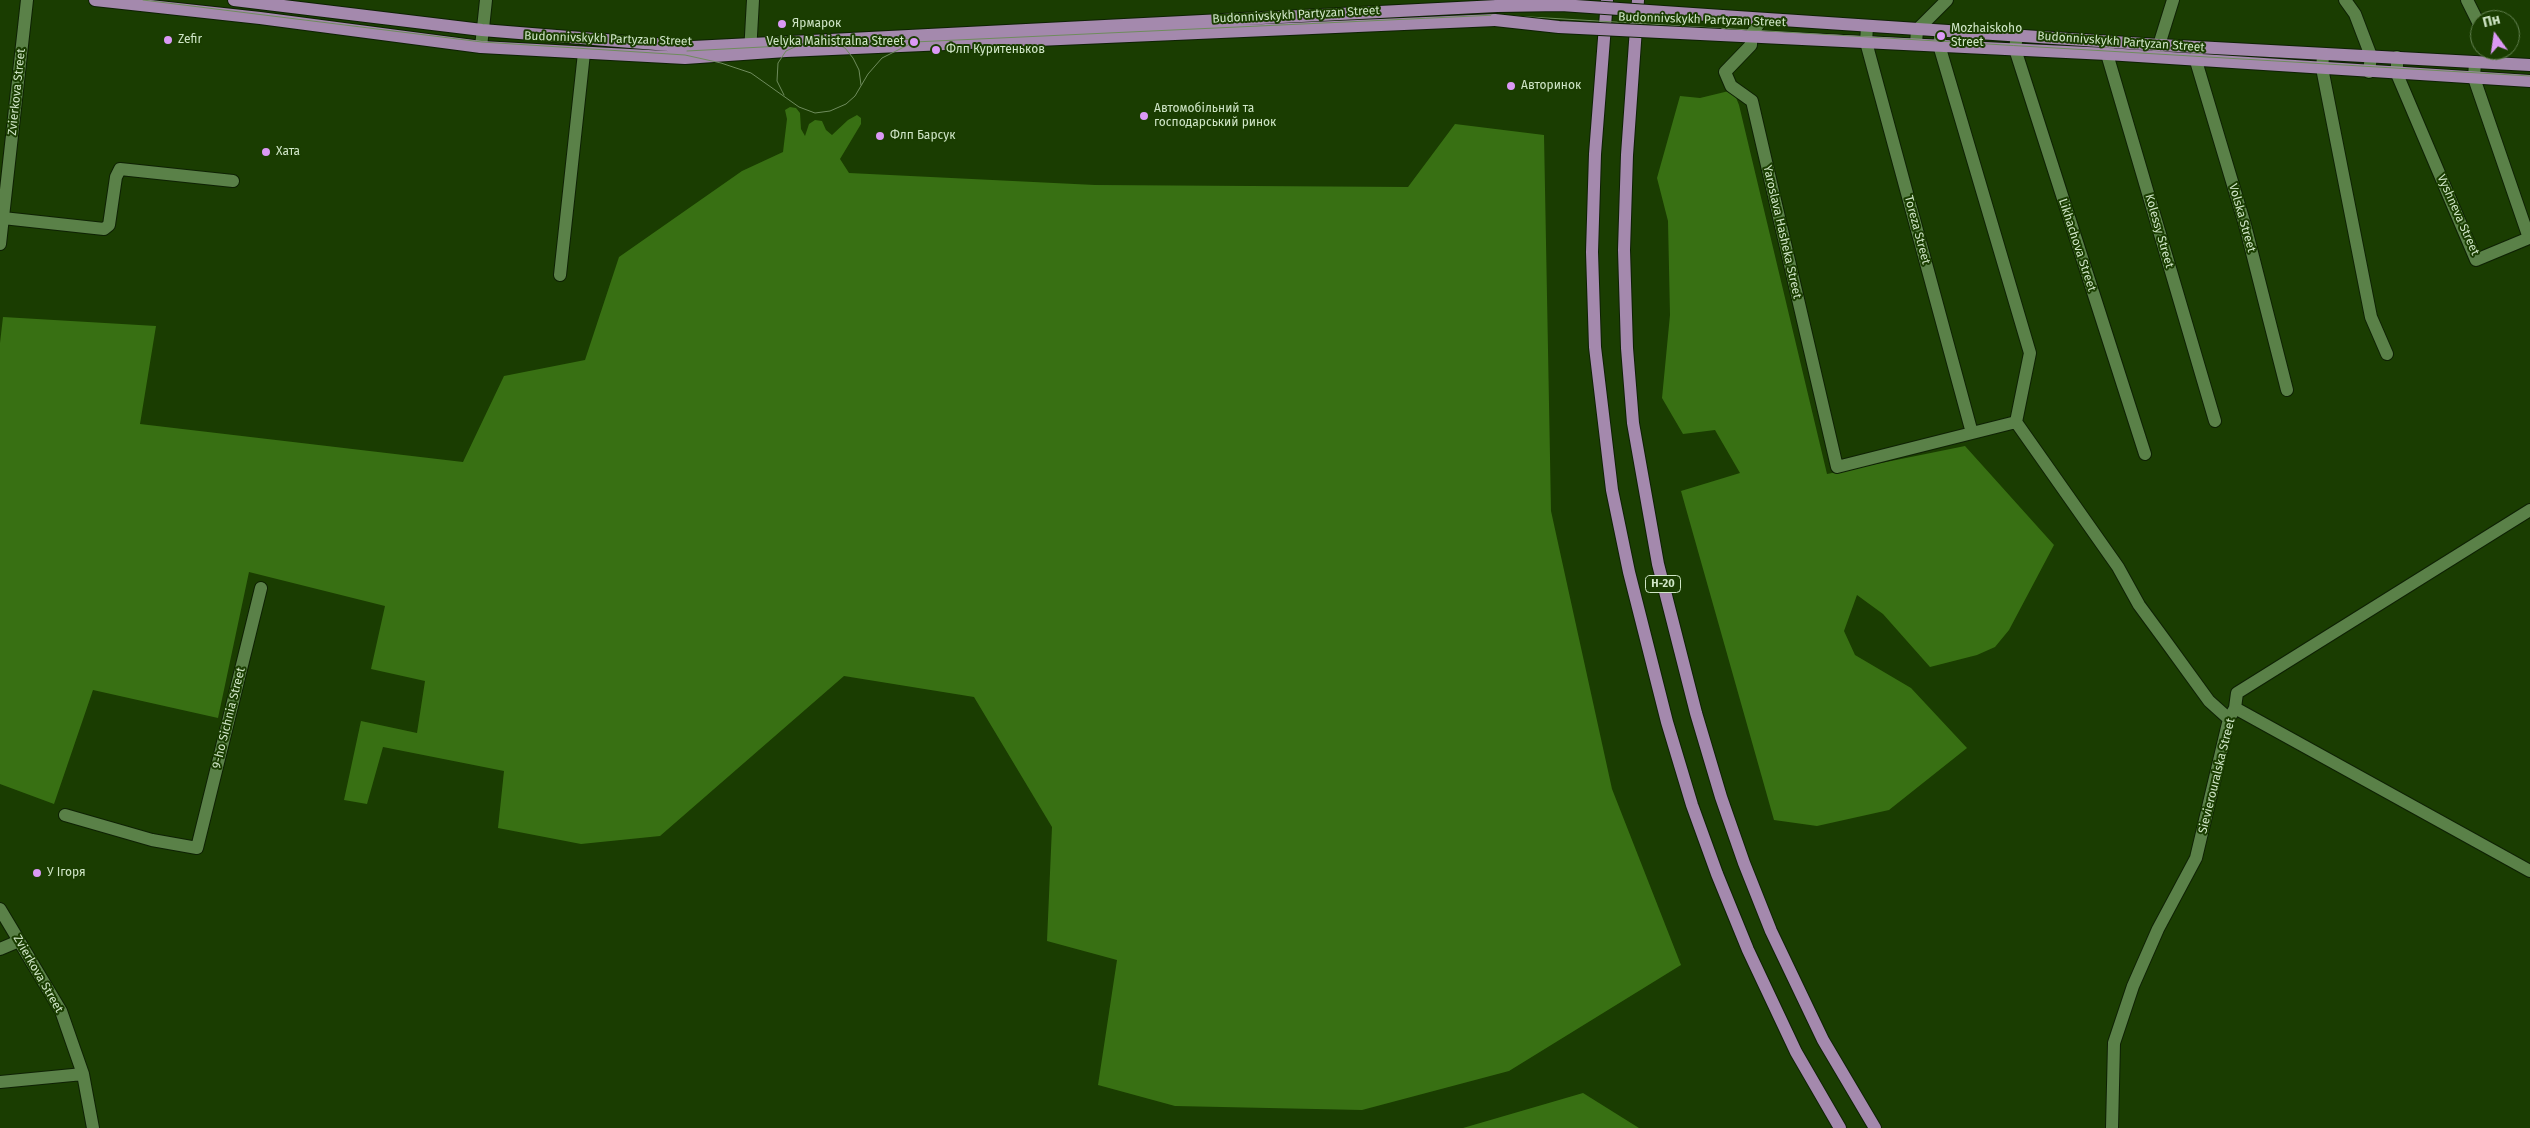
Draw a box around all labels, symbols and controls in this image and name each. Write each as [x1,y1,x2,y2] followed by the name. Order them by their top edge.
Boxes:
[1212,3,1380,27] street label: Budonnivskykh Partyzan Street
[1618,10,1786,30] street label: Budonnivskykh Partyzan Street
[2470,10,2520,60] north arrow
[2481,11,2502,31] text: Пн
[792,17,841,31] place label: Ярмарок
[776,18,788,30] marker: Ярмарок
[1951,22,2022,50] place label: Mozhaiskoho Street
[524,29,692,49] street label: Budonnivskykh Partyzan Street
[2037,29,2205,55] street label: Budonnivskykh Partyzan Street
[1935,30,1947,42] marker: Mozhaiskoho Street
[178,33,202,47] place label: Zefir
[162,34,174,46] marker: Zefir
[766,35,904,49] place label: Velyka Mahistralna Street
[908,36,920,48] marker: Velyka Mahistralna Street
[946,43,1045,57] place label: Флп Куритеньков
[930,44,942,56] marker: Флп Куритеньков
[5,48,29,136] street label: Zvierkova Street
[1521,79,1581,93] place label: Авторинок
[1505,80,1517,92] marker: Авторинок
[1154,102,1276,130] place label: Автомобільний та господарський ринок
[1138,110,1150,122] marker: Автомобільний та господарський ринок
[890,129,955,143] place label: Флп Барсук
[874,130,886,142] marker: Флп Барсук
[276,145,300,159] place label: Хата
[260,146,272,158] marker: Хата
[1760,164,1804,300] street label: Yaroslava Hasheka Street
[2434,173,2482,257] street label: Vyshneva Street
[2225,182,2259,254] street label: Volska Street
[2142,192,2176,270] street label: Kolessy Street
[1901,194,1933,266] street label: Toreza Street
[2055,197,2099,293] street label: Likhachova Street
[1646,576,1680,592] road number: Н-20
[209,666,249,770] street label: 9-ho Sichnia Street
[2196,717,2238,835] street label: Sievierouralska Street
[47,866,86,880] place label: У Ігоря
[31,867,43,879] marker: У Ігоря
[10,933,66,1015] street label: Zvierkova Street

